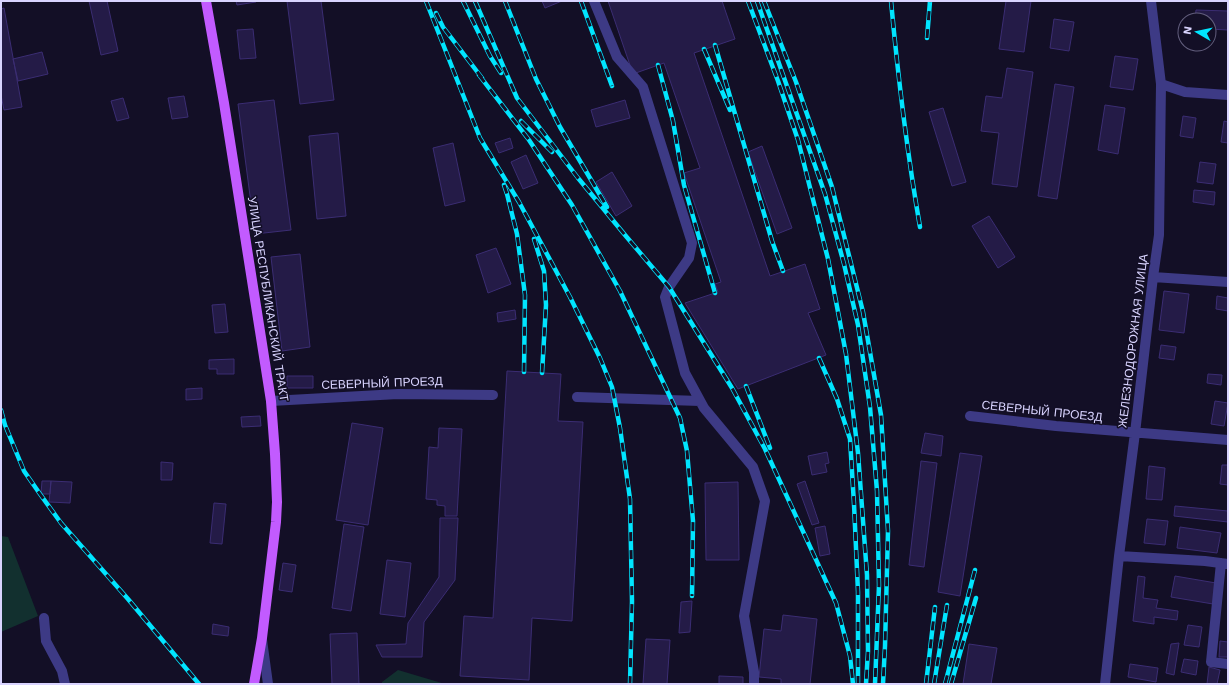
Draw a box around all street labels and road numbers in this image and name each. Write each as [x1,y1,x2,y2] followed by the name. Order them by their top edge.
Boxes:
[245,195,292,403] street label: УЛИЦА РЕСПУБЛИКАНСКИЙ ТРАКТ
[1115,253,1151,429] street label: ЖЕЛЕЗНОДОРОЖНАЯ УЛИЦА
[321,373,443,392] street label: СЕВЕРНЫЙ ПРОЕЗД
[981,397,1103,424] street label: СЕВЕРНЫЙ ПРОЕЗД

